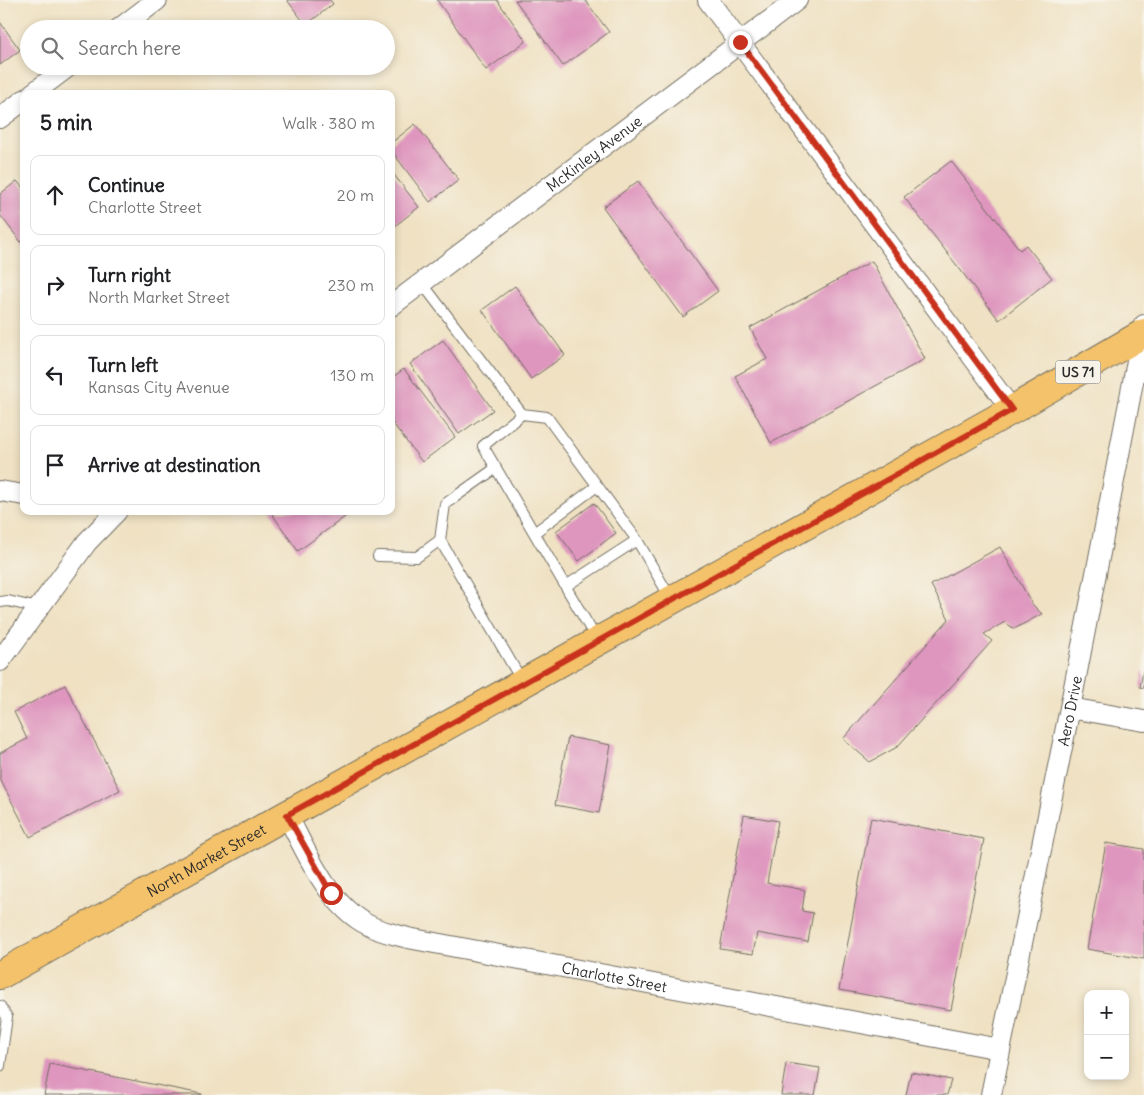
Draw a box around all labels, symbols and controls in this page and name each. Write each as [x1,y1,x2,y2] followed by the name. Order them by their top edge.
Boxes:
[20,20,395,75] search box
[729,31,752,54] route end
[38,34,66,62] icon: search
[78,36,181,60] text: Search here
[40,109,92,136] text: 5 min
[542,111,645,195] street label: McKinley Avenue
[282,113,375,133] text: Walk · 380 m
[88,173,165,197] text: Continue
[41,181,69,209] icon: ahead
[337,185,374,205] text: 20 m
[88,197,202,217] text: Charlotte Street
[88,263,171,287] text: Turn right
[41,271,69,299] icon: right
[328,275,374,295] text: 230 m
[88,287,230,307] text: North Market Street
[88,353,158,377] text: Turn left
[41,361,69,389] icon: left
[1056,361,1100,384] road number: US 71
[330,365,374,385] text: 130 m
[88,377,230,397] text: Kansas City Avenue
[41,451,69,479] icon: arrive
[88,453,261,477] text: Arrive at destination
[1053,674,1086,748] street label: Aero Drive
[143,819,269,901] street label: North Market Street
[320,882,343,905] route start
[560,958,668,996] street label: Charlotte Street
[1084,990,1129,1080] map controls
[1084,990,1129,1035] button: +
[1084,1035,1129,1080] button: −

